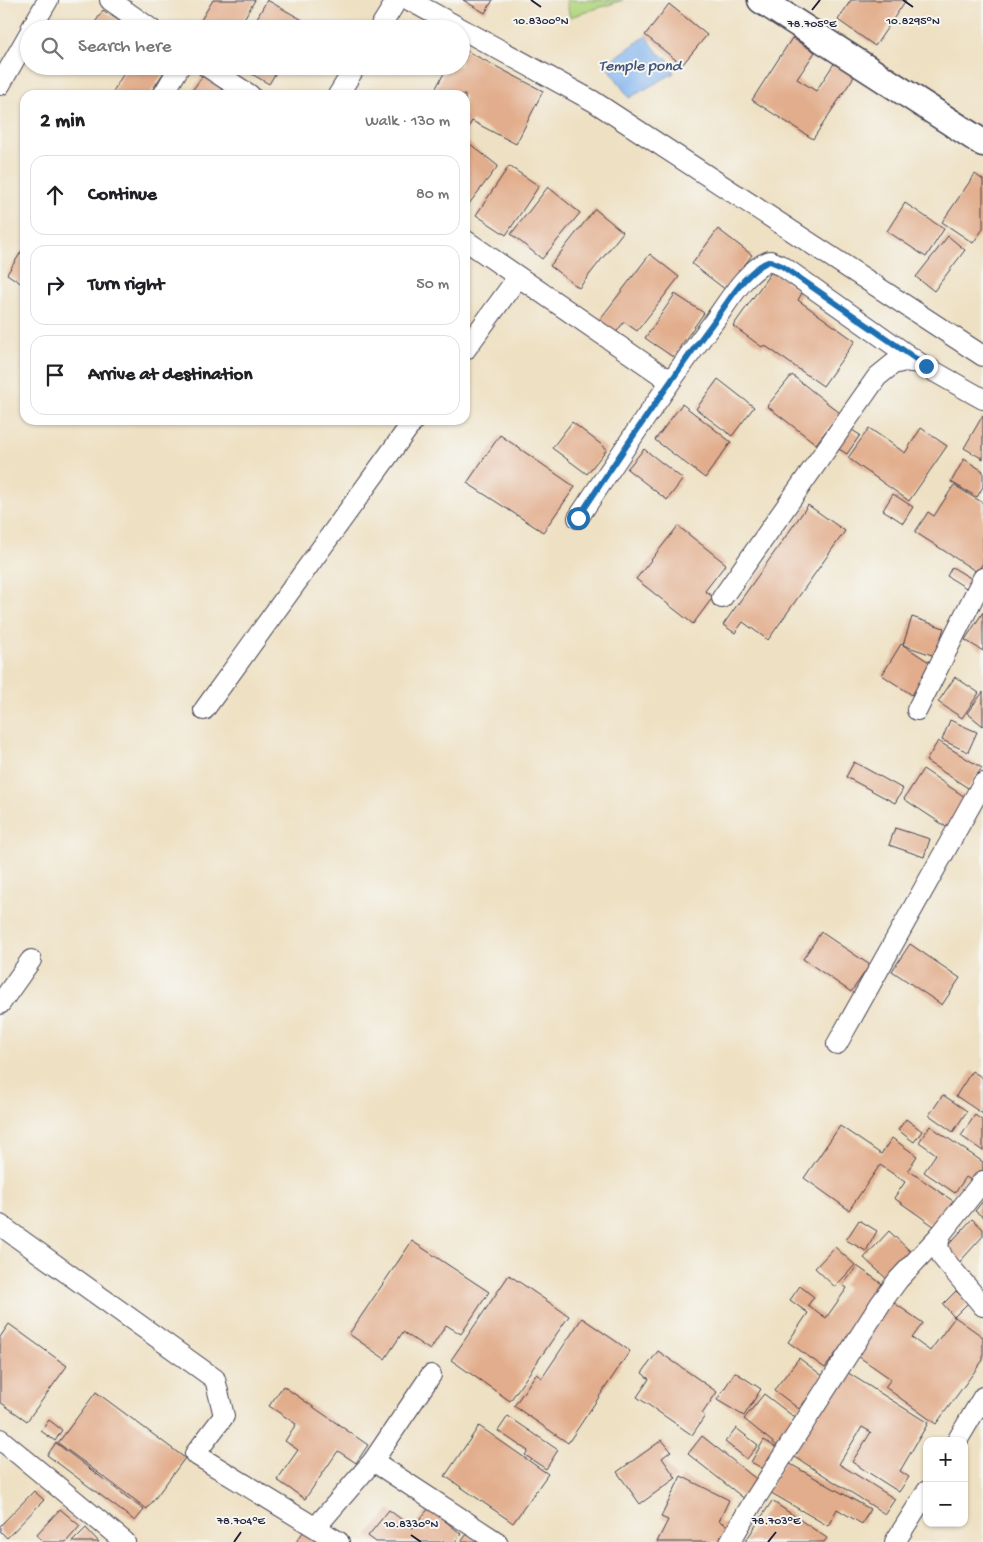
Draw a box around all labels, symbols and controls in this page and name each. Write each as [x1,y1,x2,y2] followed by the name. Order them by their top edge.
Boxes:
[512,15,569,29] text: 10.8300°N
[885,15,940,29] text: 10.8295°N
[787,18,837,32] text: 78.705°E
[20,20,470,75] search box
[38,34,66,62] icon: search
[78,36,172,59] text: Search here
[599,58,683,77] water label: Temple pond
[40,110,85,135] text: 2 min
[365,113,450,132] text: Walk · 130 m
[41,181,69,209] icon: ahead
[88,184,157,207] text: Continue
[416,186,449,205] text: 80 m
[41,271,69,299] icon: right
[88,274,164,297] text: Turn right
[416,276,449,295] text: 50 m
[915,355,938,378] route end
[41,361,69,389] icon: arrive
[88,364,252,387] text: Arrive at destination
[567,507,590,530] route start
[923,1437,968,1527] map controls
[923,1437,968,1482] button: +
[923,1482,968,1527] button: −
[216,1515,266,1529] text: 78.704°E
[751,1515,801,1529] text: 78.703°E
[383,1518,438,1532] text: 10.8330°N

